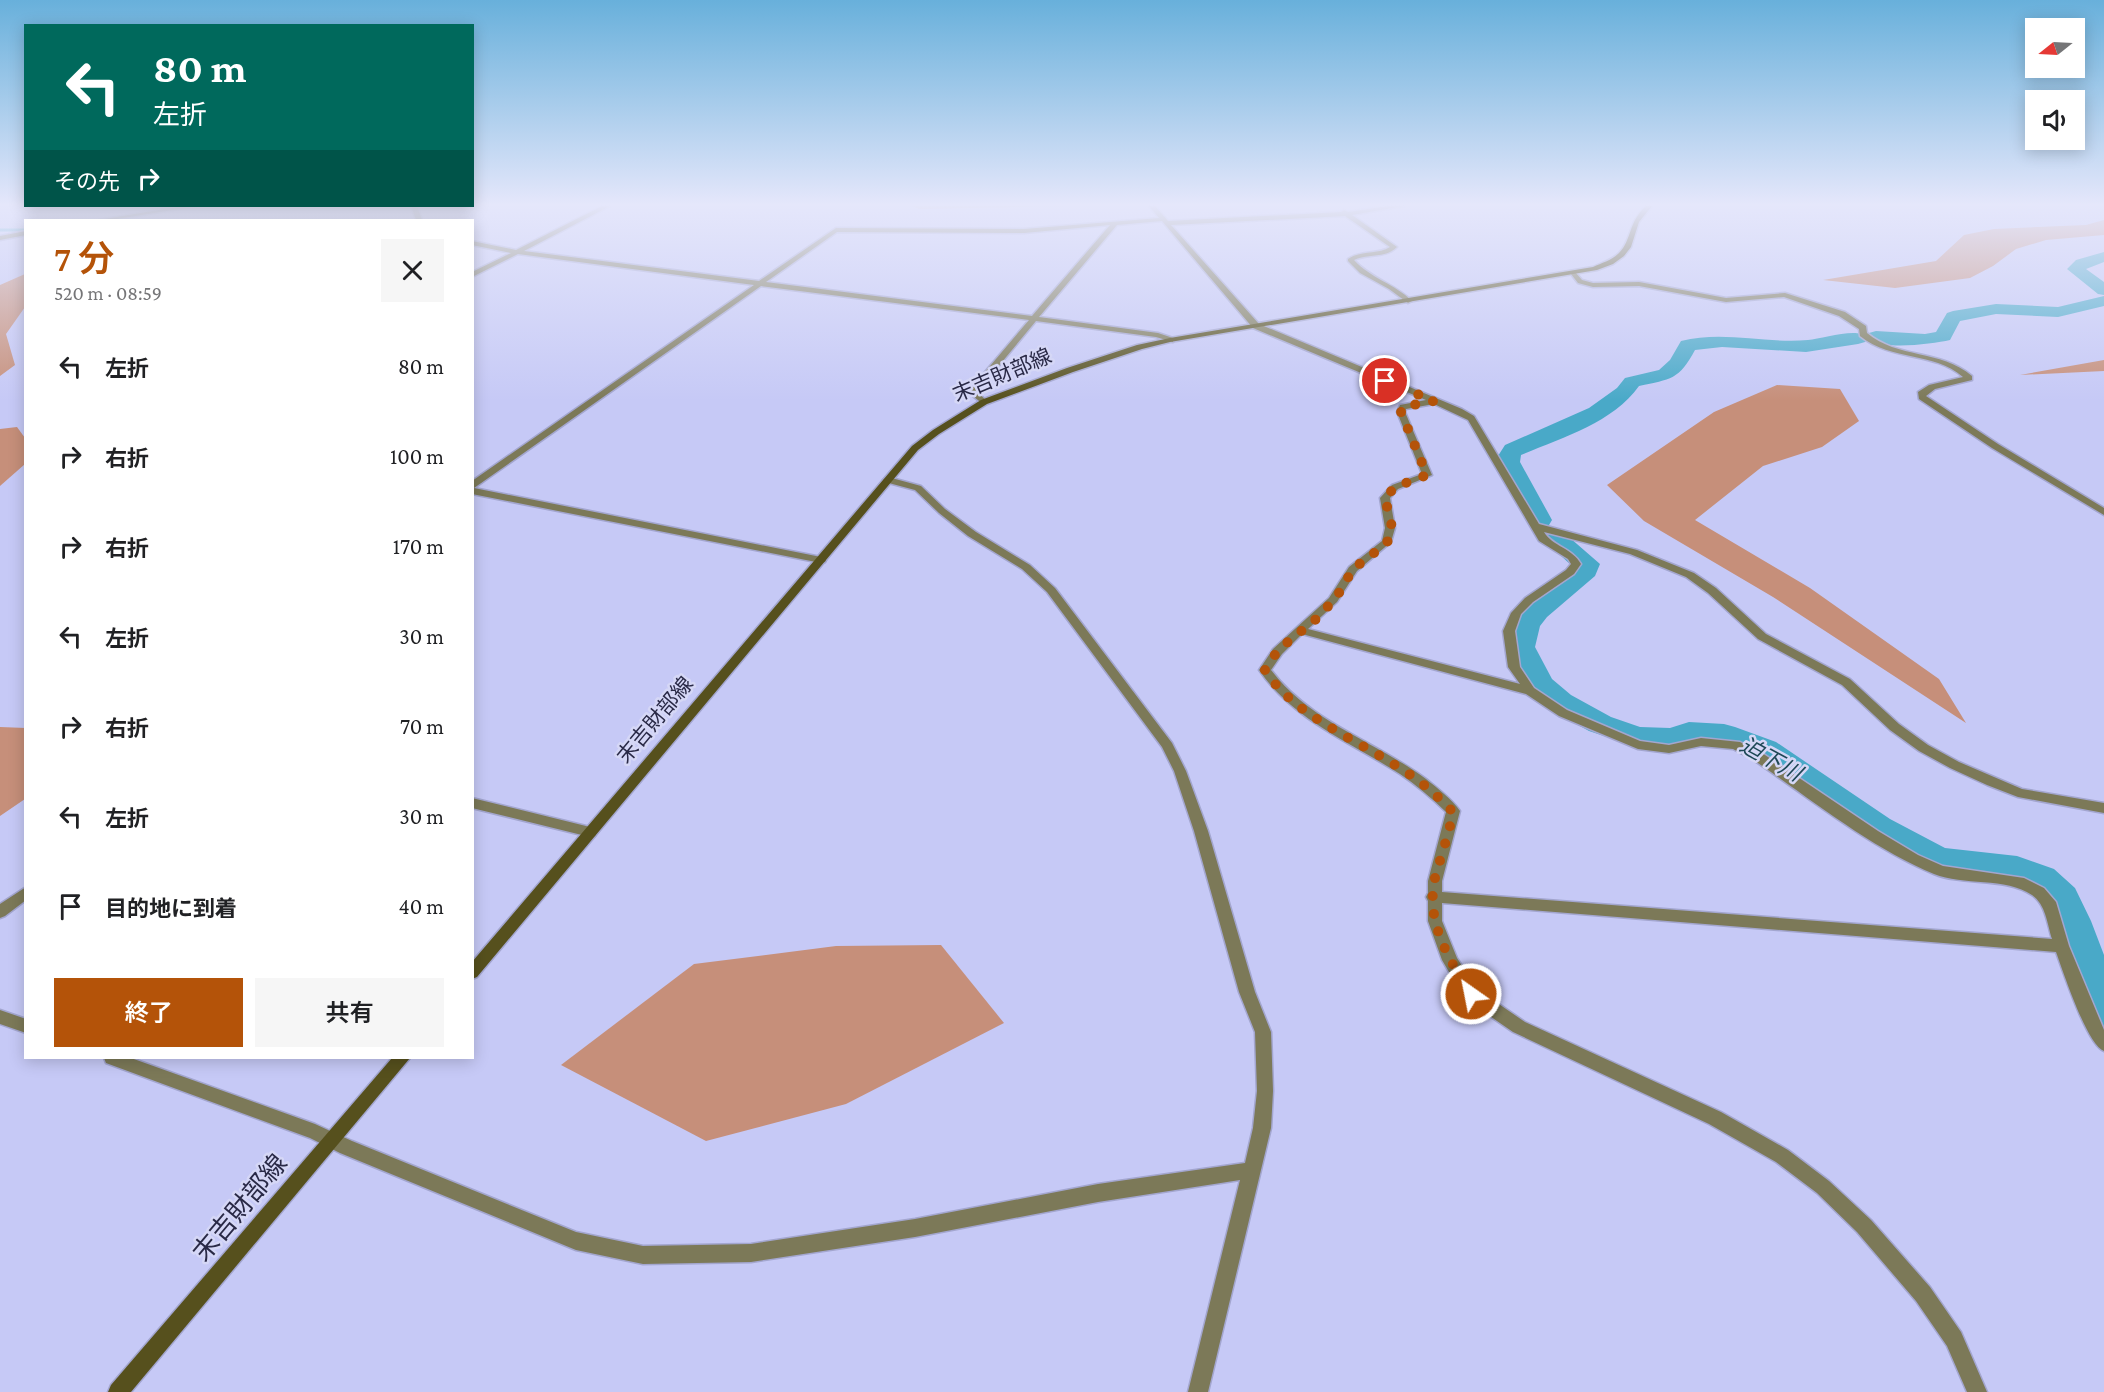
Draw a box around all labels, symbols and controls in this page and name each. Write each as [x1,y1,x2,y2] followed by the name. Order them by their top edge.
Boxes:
[2025,18,2085,78] north arrow
[2025,18,2085,150] map controls
[153,44,247,91] text: 80 m
[54,48,132,126] icon: left
[2025,90,2085,150] button: sound
[153,100,207,130] text: 左折
[132,162,165,195] icon: right
[54,169,120,194] text: その先
[54,239,114,279] text: 7 分
[381,239,444,302] button: close
[54,282,162,304] text: 520 m · 08:59
[949,343,1055,407] street label: 末吉財部線
[54,350,87,383] icon: left
[398,354,444,379] text: 80 m
[1359,355,1410,406] pin
[105,356,149,381] text: 左折
[1368,364,1401,397] icon: arrive
[54,440,87,473] icon: right
[390,444,444,469] text: 100 m
[105,446,149,471] text: 右折
[54,530,87,563] icon: right
[393,534,444,559] text: 170 m
[105,536,149,561] text: 右折
[54,620,87,653] icon: left
[399,624,444,649] text: 30 m
[105,626,149,651] text: 左折
[612,672,698,768] street label: 末吉財部線
[54,710,87,743] icon: right
[400,714,444,739] text: 70 m
[105,716,149,741] text: 右折
[1736,732,1808,787] water label: 迫下川
[54,800,87,833] icon: left
[399,804,444,829] text: 30 m
[105,806,149,831] text: 左折
[54,890,87,923] icon: arrive
[399,894,444,919] text: 40 m
[105,896,237,921] text: 目的地に到着
[1439,962,1503,1026] position arrow
[54,978,243,1047] button: 終了
[255,978,444,1047] button: 共有
[187,1149,293,1267] street label: 末吉財部線

